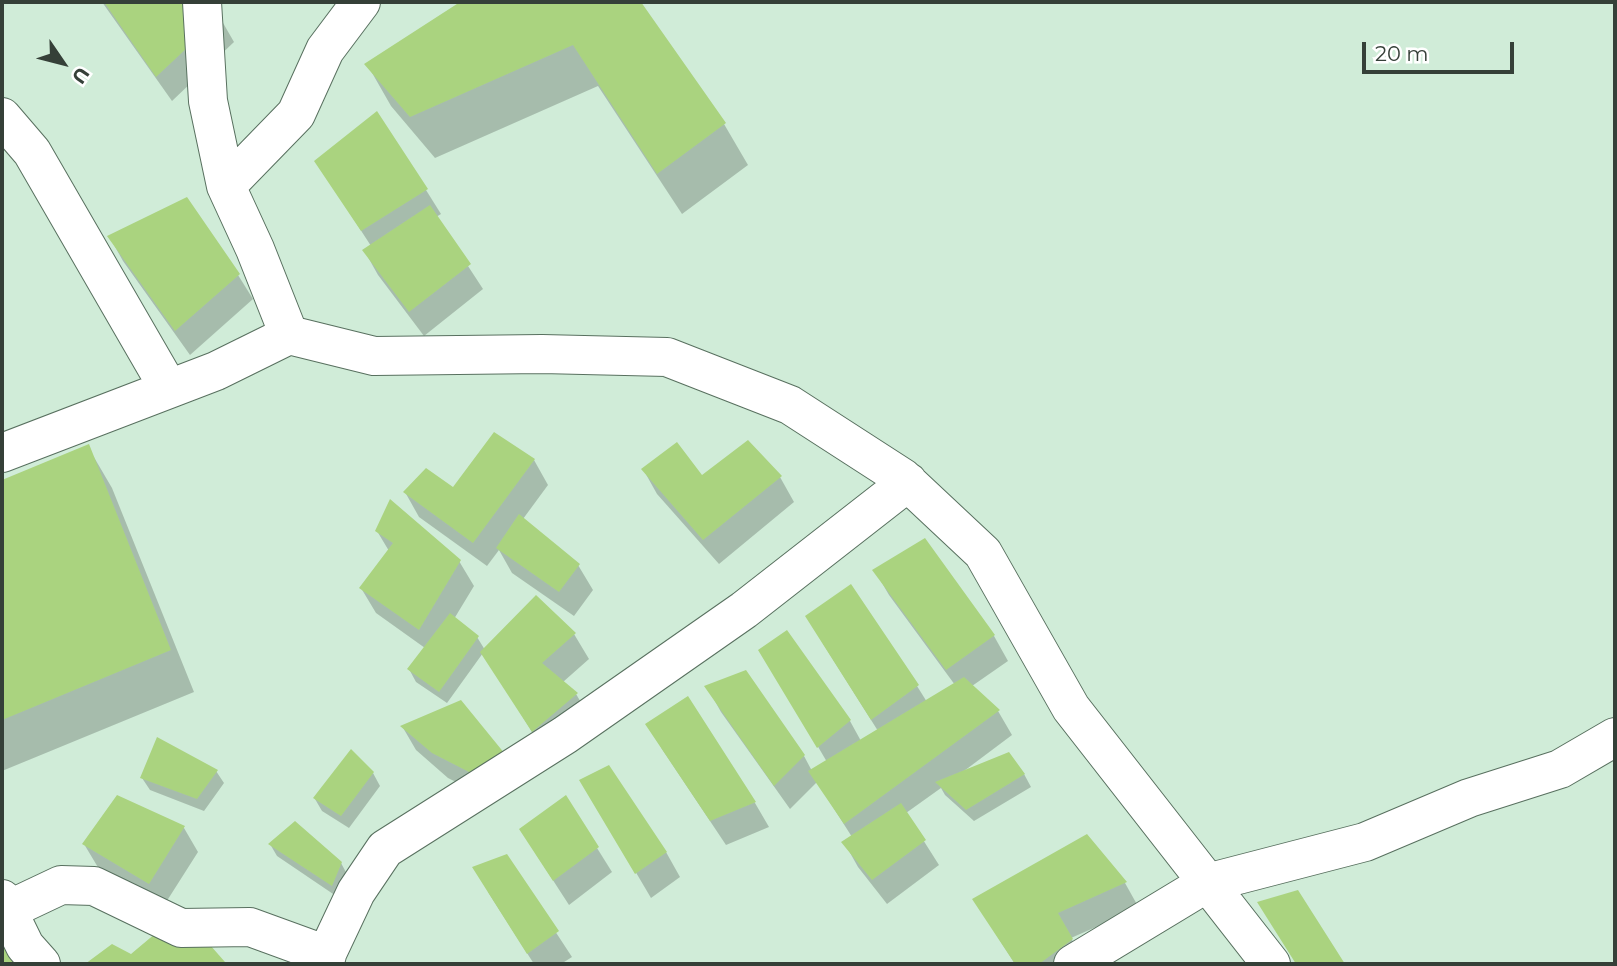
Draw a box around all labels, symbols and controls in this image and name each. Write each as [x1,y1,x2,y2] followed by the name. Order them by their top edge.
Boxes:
[28,28,98,98] north arrow
[1365,28,1517,72] scale bar
[1375,41,1429,66] text: 20 m
[67,63,94,88] text: U

